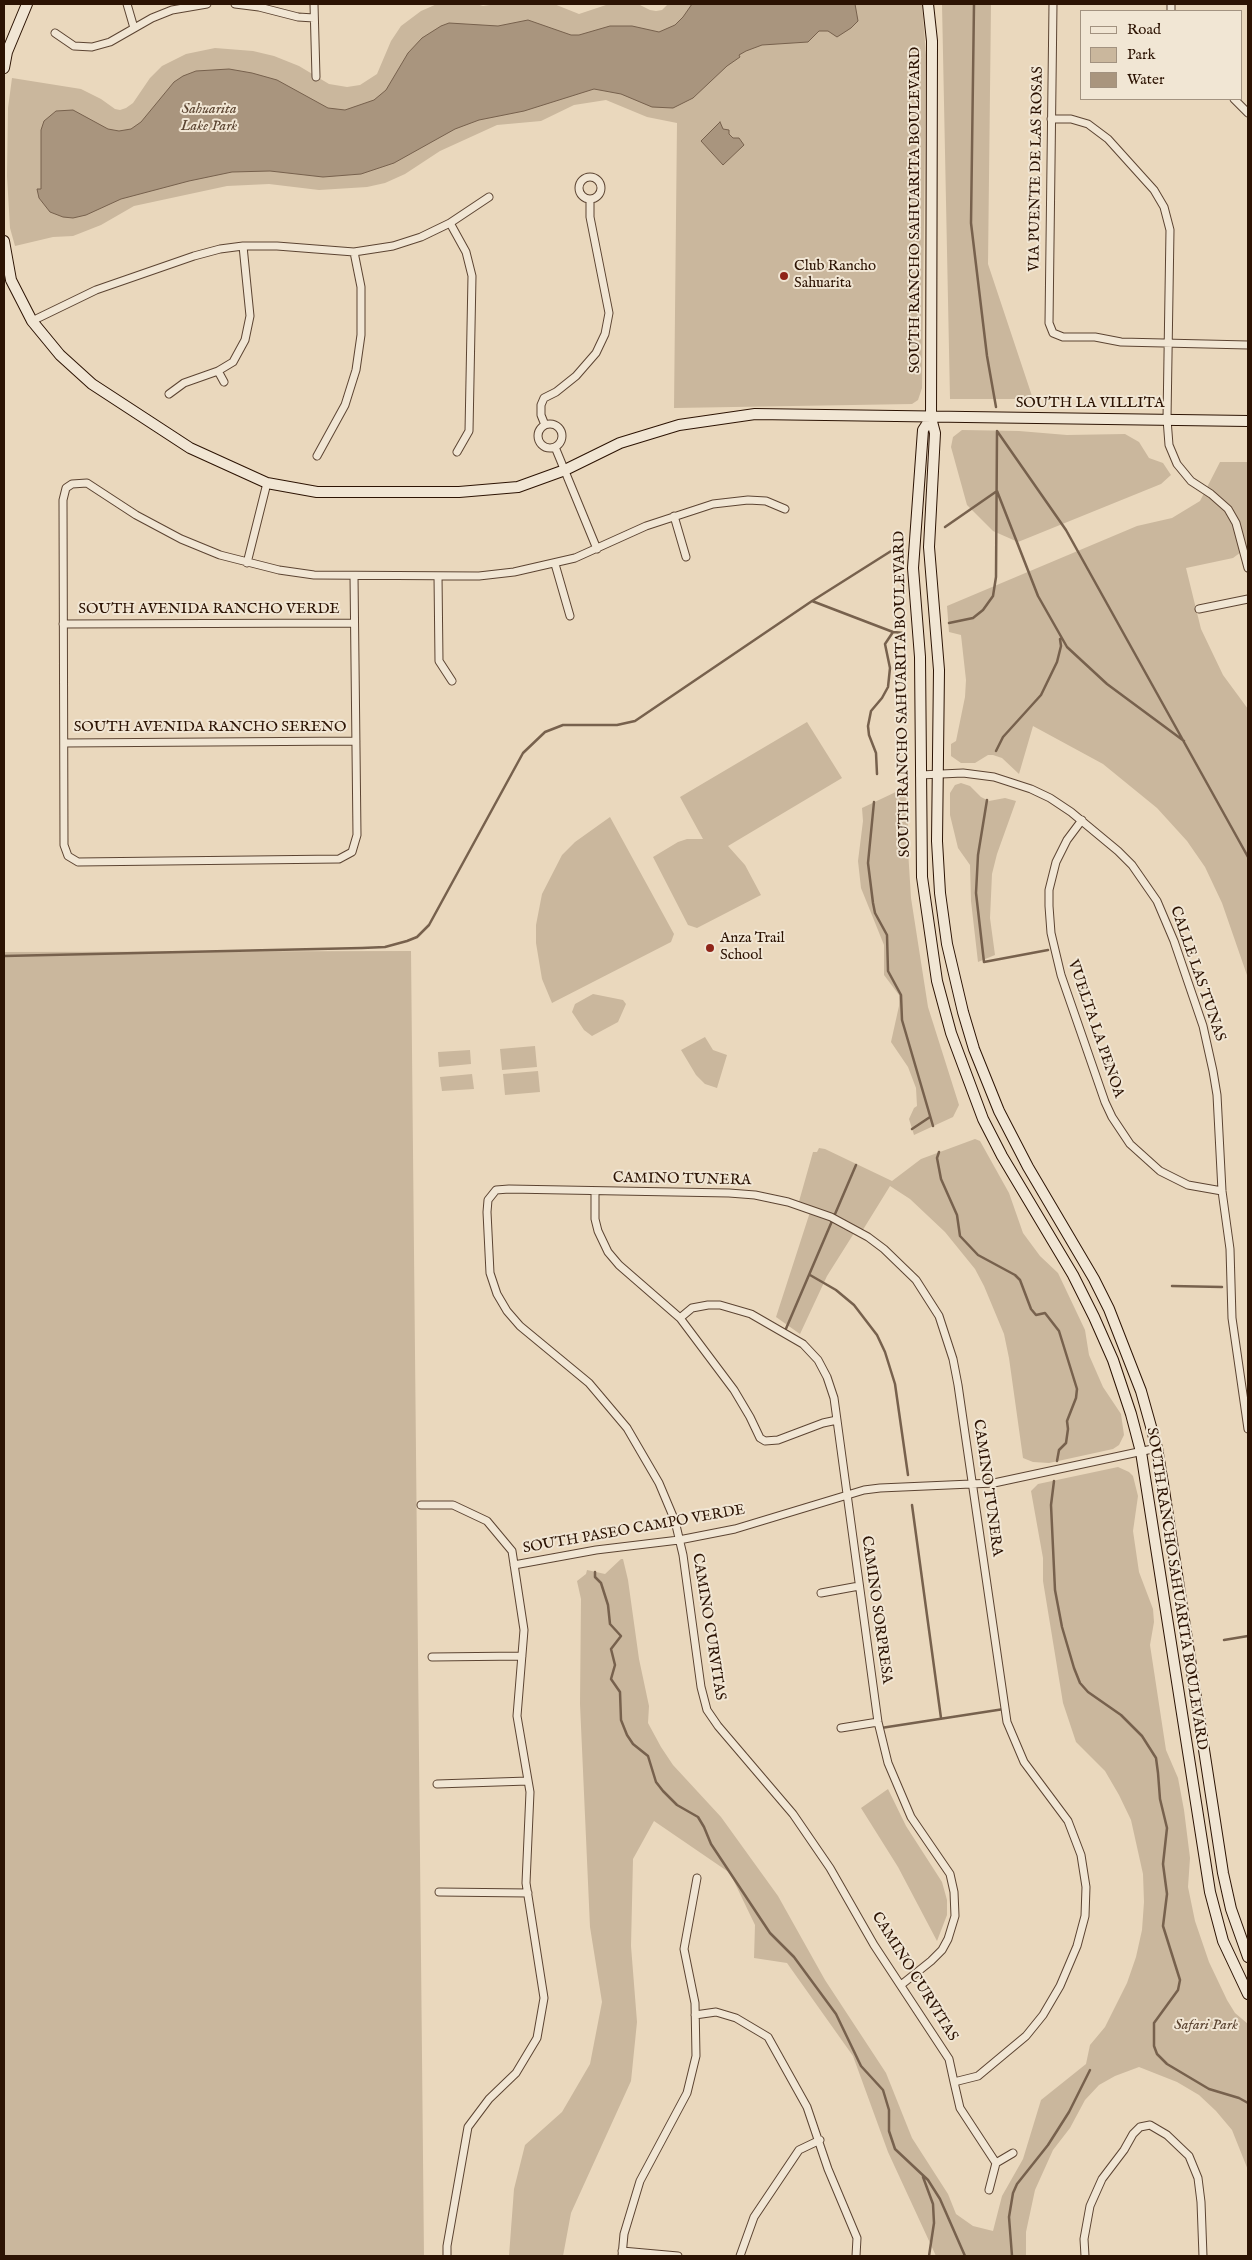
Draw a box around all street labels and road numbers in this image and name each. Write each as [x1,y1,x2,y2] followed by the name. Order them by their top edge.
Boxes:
[907,47,925,373] street label: SOUTH RANCHO SAHUARITA BOULEVARD
[1026,66,1048,272] street label: VIA PUENTE DE LAS ROSAS
[1016,395,1164,413] street label: SOUTH LA VILLITA
[891,531,915,857] street label: SOUTH RANCHO SAHUARITA BOULEVARD
[78,601,340,619] street label: SOUTH AVENIDA RANCHO VERDE
[74,719,346,737] street label: SOUTH AVENIDA RANCHO SERENO
[1165,904,1229,1044] street label: CALLE LAS TUNAS
[1063,957,1127,1101] street label: VUELTA LA PENOA
[613,1170,751,1190] street label: CAMINO TUNERA
[968,1418,1006,1558] street label: CAMINO TUNERA
[1142,1426,1210,1752] street label: SOUTH RANCHO SAHUARITA BOULEVARD
[522,1502,746,1558] street label: SOUTH PASEO CAMPO VERDE
[857,1535,895,1685] street label: CAMINO SORPRESA
[687,1552,729,1702] street label: CAMINO CURVITAS
[867,1909,961,2045] street label: CAMINO CURVITAS

